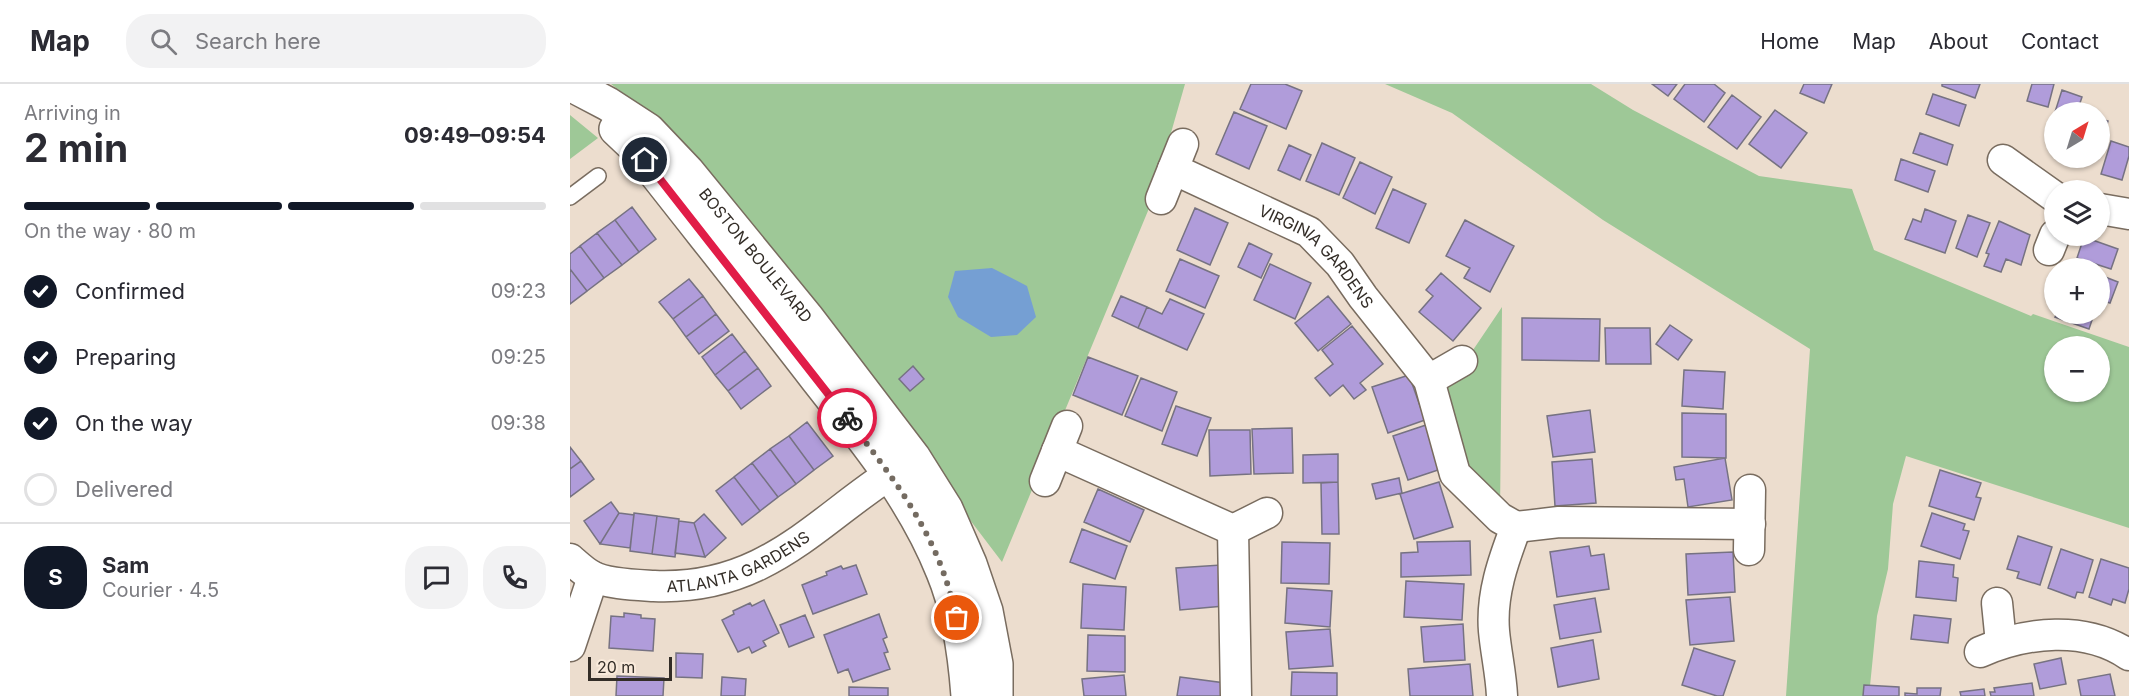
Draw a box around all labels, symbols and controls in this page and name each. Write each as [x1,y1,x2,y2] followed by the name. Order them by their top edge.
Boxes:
[126,14,546,68] search box
[30,24,90,58] text: Map
[147,25,180,58] icon: search
[195,28,321,54] text: Search here
[1760,29,1819,54] text: Home
[1852,29,1896,54] text: Map
[1929,29,1988,54] text: About
[2021,29,2099,54] text: Contact
[24,101,121,125] text: Arriving in
[2044,102,2110,168] north arrow
[2044,102,2110,402] map controls
[404,122,546,148] text: 09:49–09:54
[24,124,128,171] text: 2 min
[619,134,670,185] pin
[628,143,661,176] icon: home
[2044,180,2110,246] button: layers
[695,184,817,326] street label: BOSTON BOULEVARD
[1256,200,1378,312] street label: VIRGINIA GARDENS
[24,219,196,243] text: On the way · 80 m
[2044,258,2110,324] button: +
[24,275,57,308] icon: check
[75,278,185,304] text: Confirmed
[491,279,546,303] text: 09:23
[2044,336,2110,402] button: −
[24,341,57,374] icon: check
[75,344,176,370] text: Preparing
[491,345,546,369] text: 09:25
[817,388,877,448] courier
[831,402,864,435] icon: bike
[24,407,57,440] icon: check
[75,410,193,436] text: On the way
[490,411,546,435] text: 09:38
[75,476,173,502] text: Delivered
[666,527,813,596] street label: ATLANTA GARDENS
[405,546,468,609] button: chat
[483,546,546,609] button: phone
[102,552,149,578] text: Sam
[48,564,63,590] text: S
[102,578,219,602] text: Courier · 4.5
[931,592,982,643] pin
[940,601,973,634] icon: bag
[588,654,672,682] scale bar
[597,657,635,677] text: 20 m

